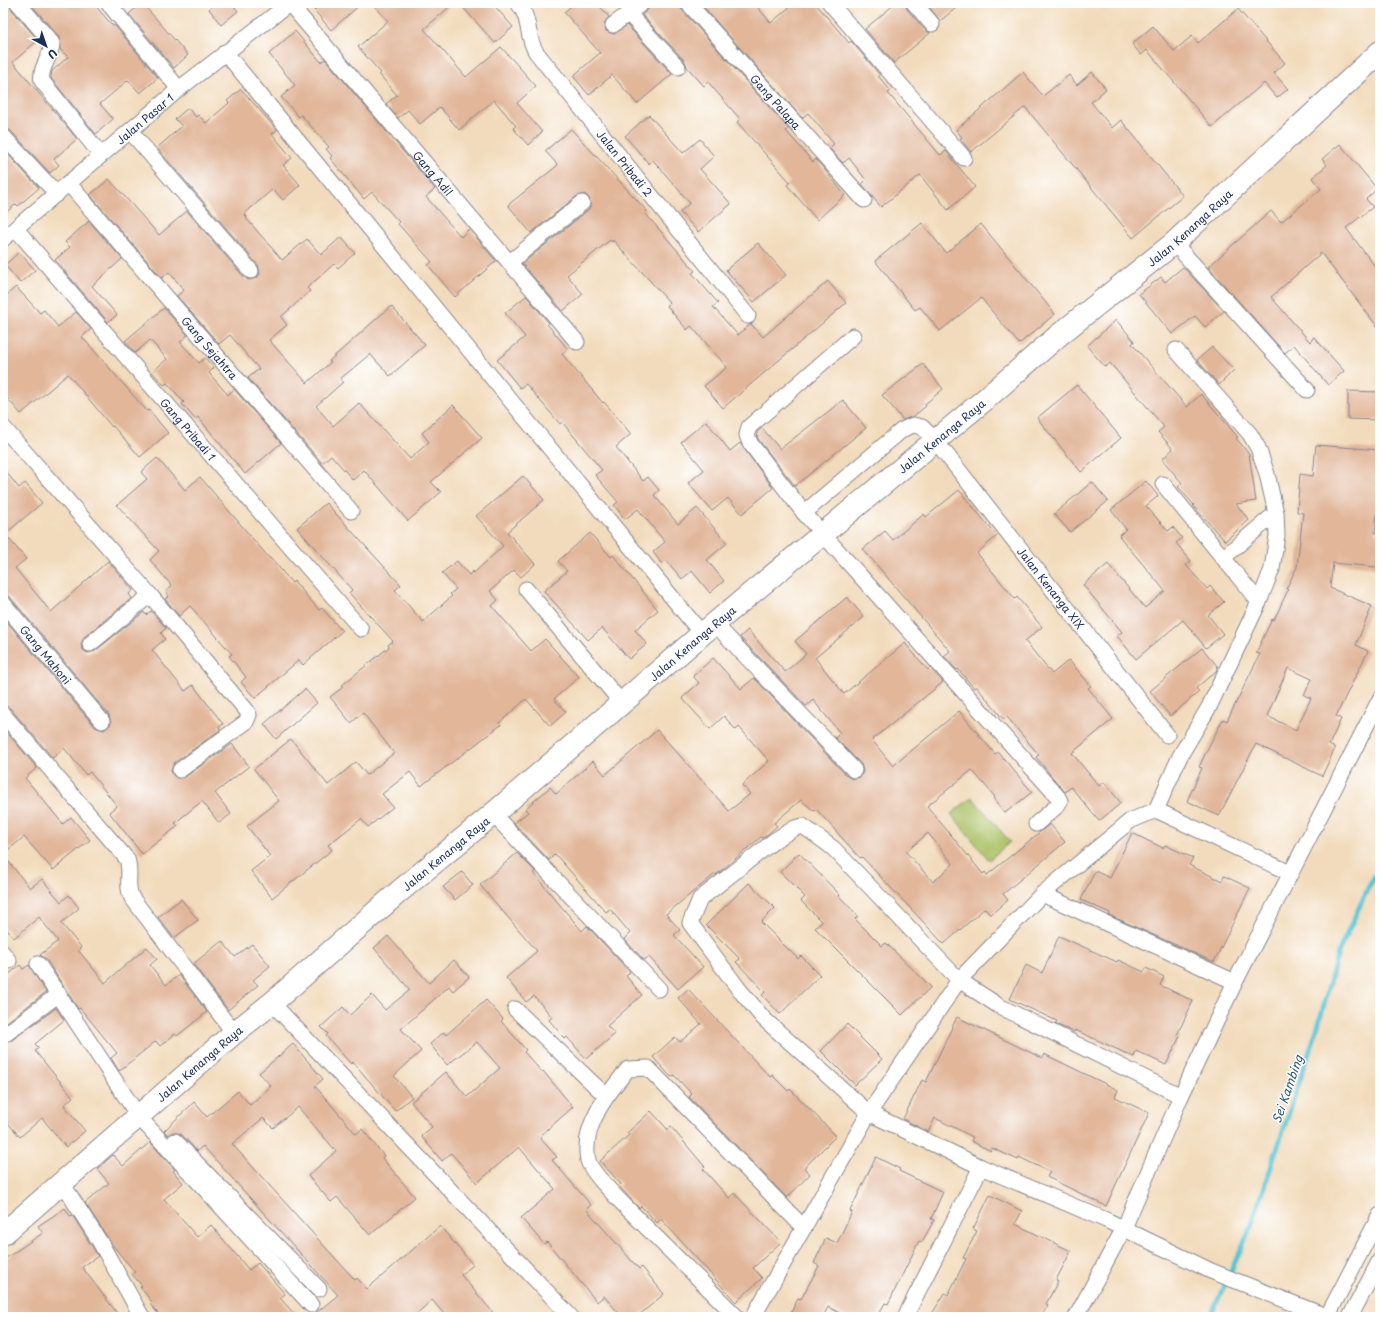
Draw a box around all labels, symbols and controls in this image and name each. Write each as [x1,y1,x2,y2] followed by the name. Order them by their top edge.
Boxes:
[26,26,66,66] north arrow
[44,45,61,63] text: U
[747,70,805,133] street label: Gang Palapa
[112,89,177,148] street label: Jalan Pasar 1
[593,126,657,200] street label: Jalan Pribadi 2
[409,147,457,199] street label: Gang Adil
[1143,185,1236,270] street label: Jalan Kenanga Raya
[178,312,242,383] street label: Gang Sejahtra
[157,394,220,464] street label: Gang Pribadi 1
[894,394,989,477] street label: Jalan Kenanga Raya
[1014,543,1089,633] street label: Jalan Kenanga XIX
[645,601,739,685] street label: Jalan Kenanga Raya
[16,621,76,688] street label: Gang Mahoni
[398,812,493,894] street label: Jalan Kenanga Raya
[152,1021,246,1106] street label: Jalan Kenanga Raya
[1267,1052,1307,1125] water label: Sei Kambing

